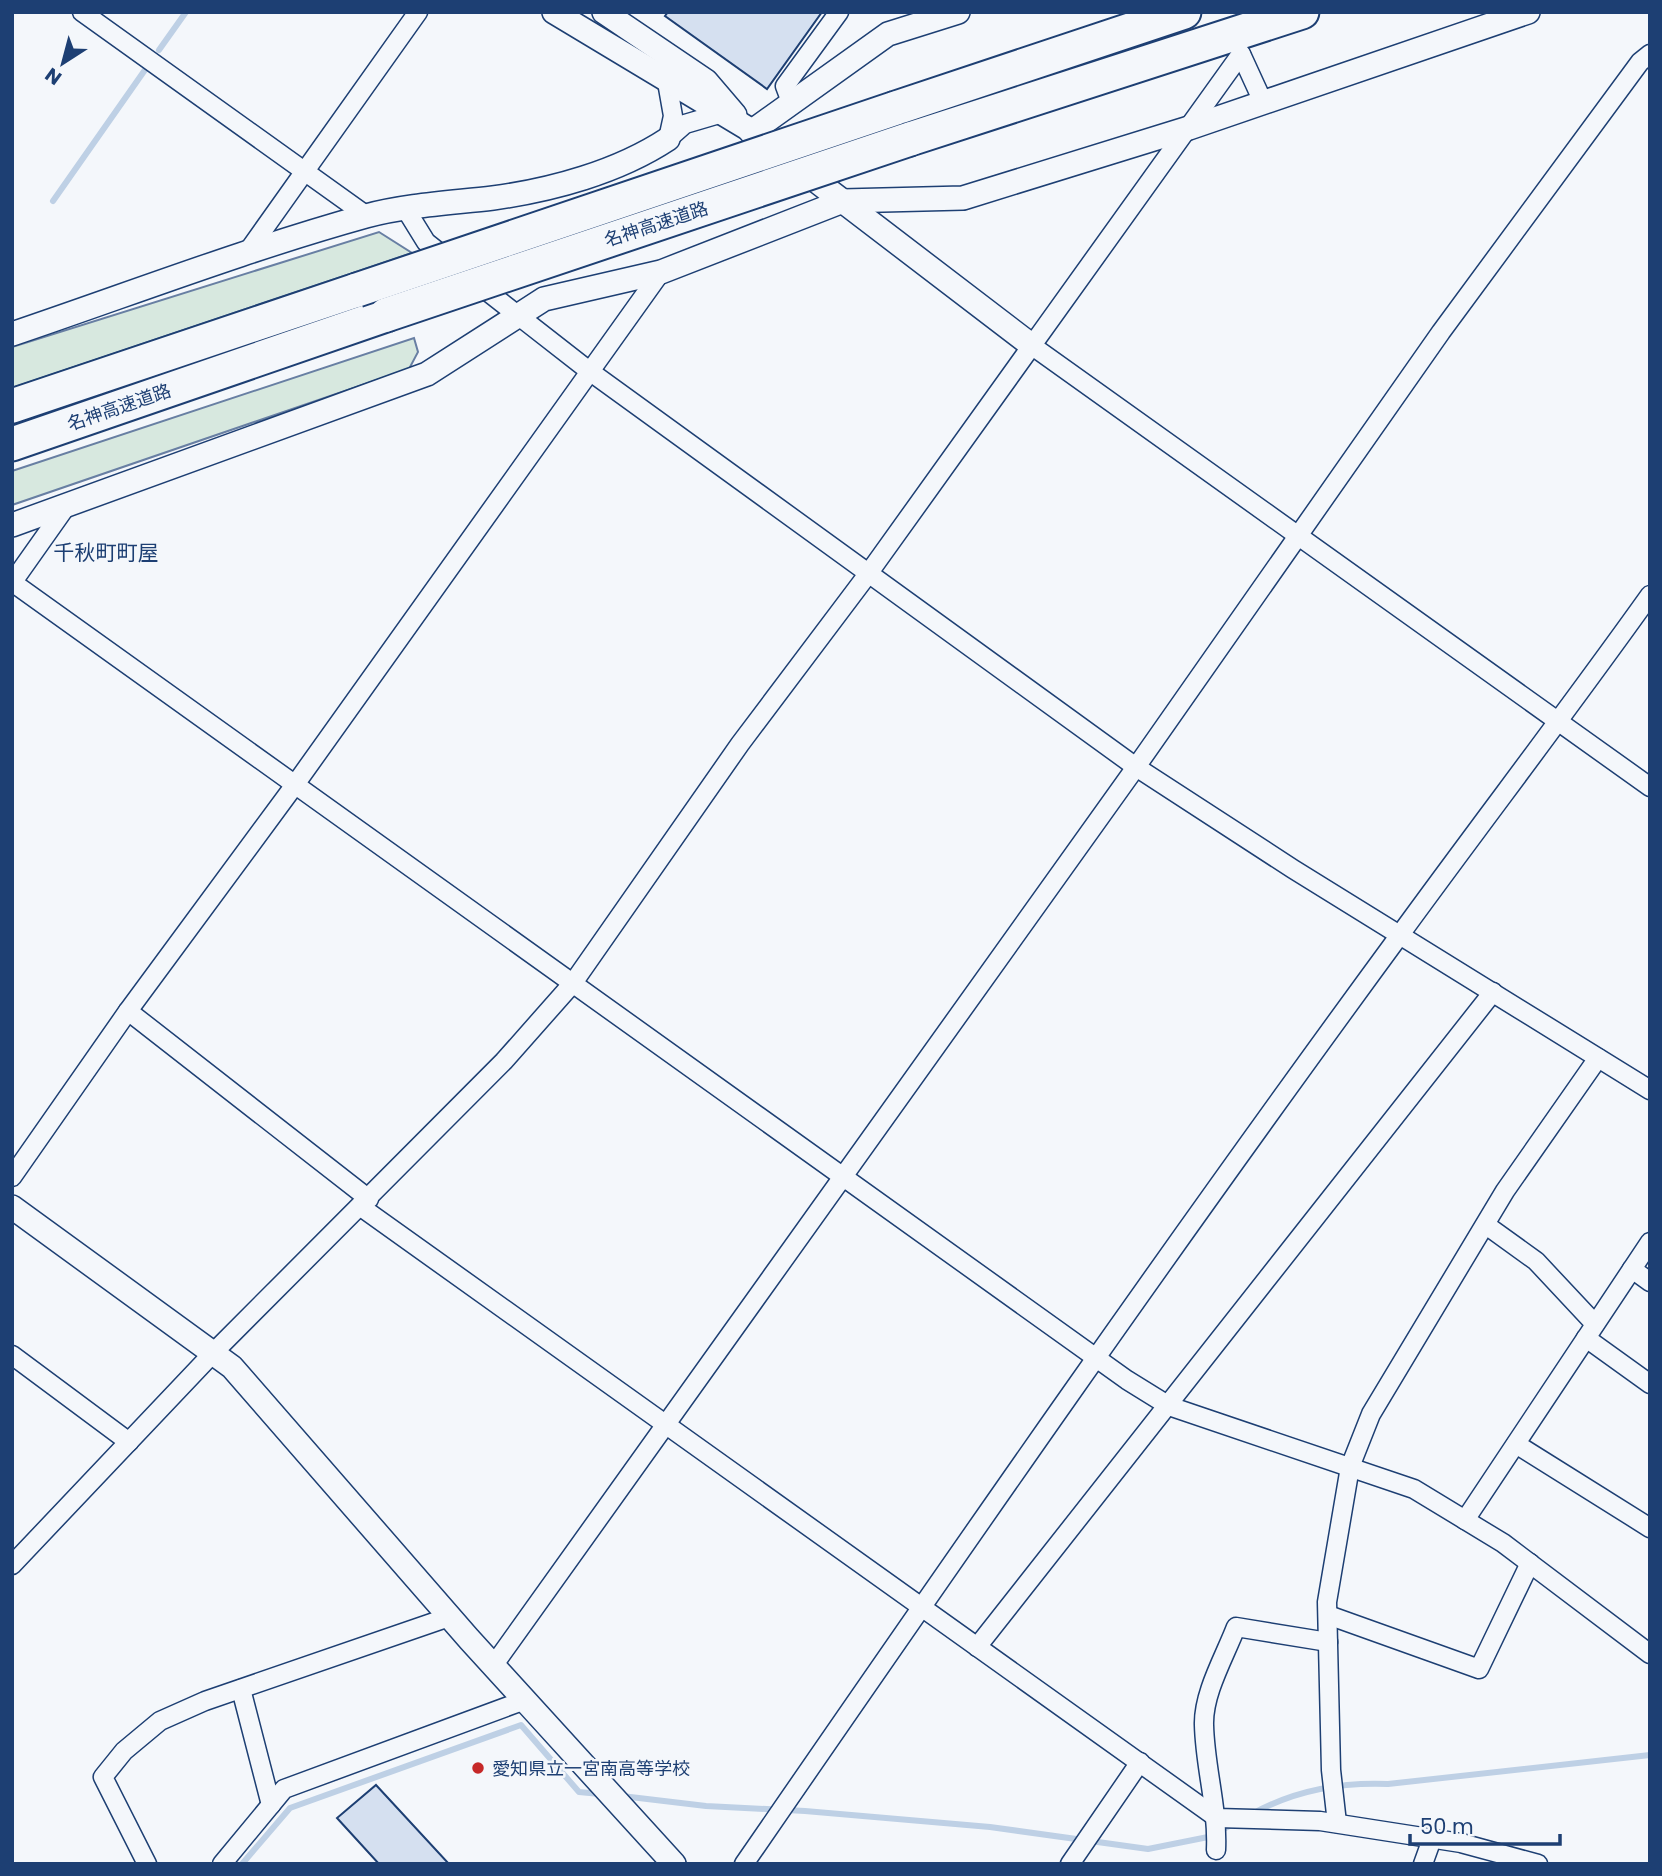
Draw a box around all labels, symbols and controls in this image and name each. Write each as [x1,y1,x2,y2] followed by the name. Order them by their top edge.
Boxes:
[28,28,98,98] north arrow
[40,61,67,91] text: N
[601,195,711,253] street label: 名神高速道路
[64,378,174,436] street label: 名神高速道路
[54,538,159,567] district label: 千秋町町屋
[492,1756,690,1781] place label: 愛知県立一宮南高等学校
[470,1760,486,1776] marker: 愛知県立一宮南高等学校
[1410,1802,1560,1846] scale bar
[1420,1812,1474,1841] text: 50 m

